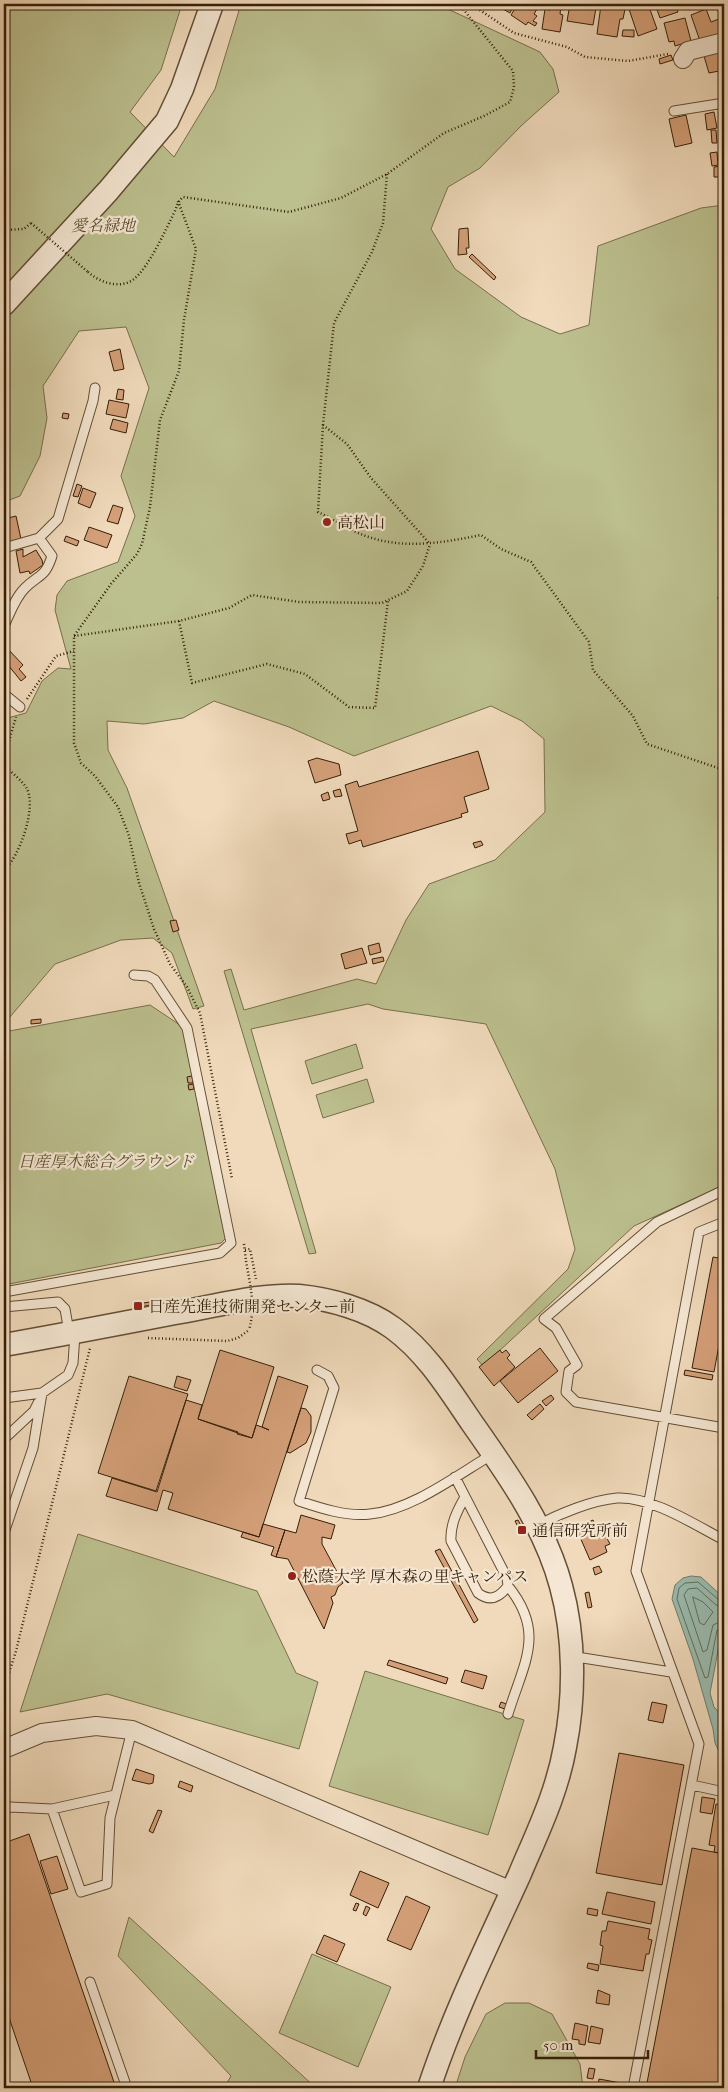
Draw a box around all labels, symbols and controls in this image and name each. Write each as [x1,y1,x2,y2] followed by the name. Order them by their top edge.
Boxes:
[71,216,137,235] park label: 愛名緑地
[337,513,385,532] place label: 高松山
[321,516,333,528] marker: 高松山
[18,1152,195,1171] park label: 日産厚木総合グラウンド
[148,1297,355,1316] place label: 日産先進技術開発センター前
[132,1300,144,1312] marker: 日産先進技術開発センター前
[532,1521,628,1540] place label: 通信研究所前
[516,1524,528,1536] marker: 通信研究所前
[302,1567,528,1586] place label: 松蔭大学 厚木森の里キャンパス
[286,1570,298,1582] marker: 松蔭大学 厚木森の里キャンパス
[536,2027,648,2059] scale bar
[543,2036,574,2054] text: 50 m

